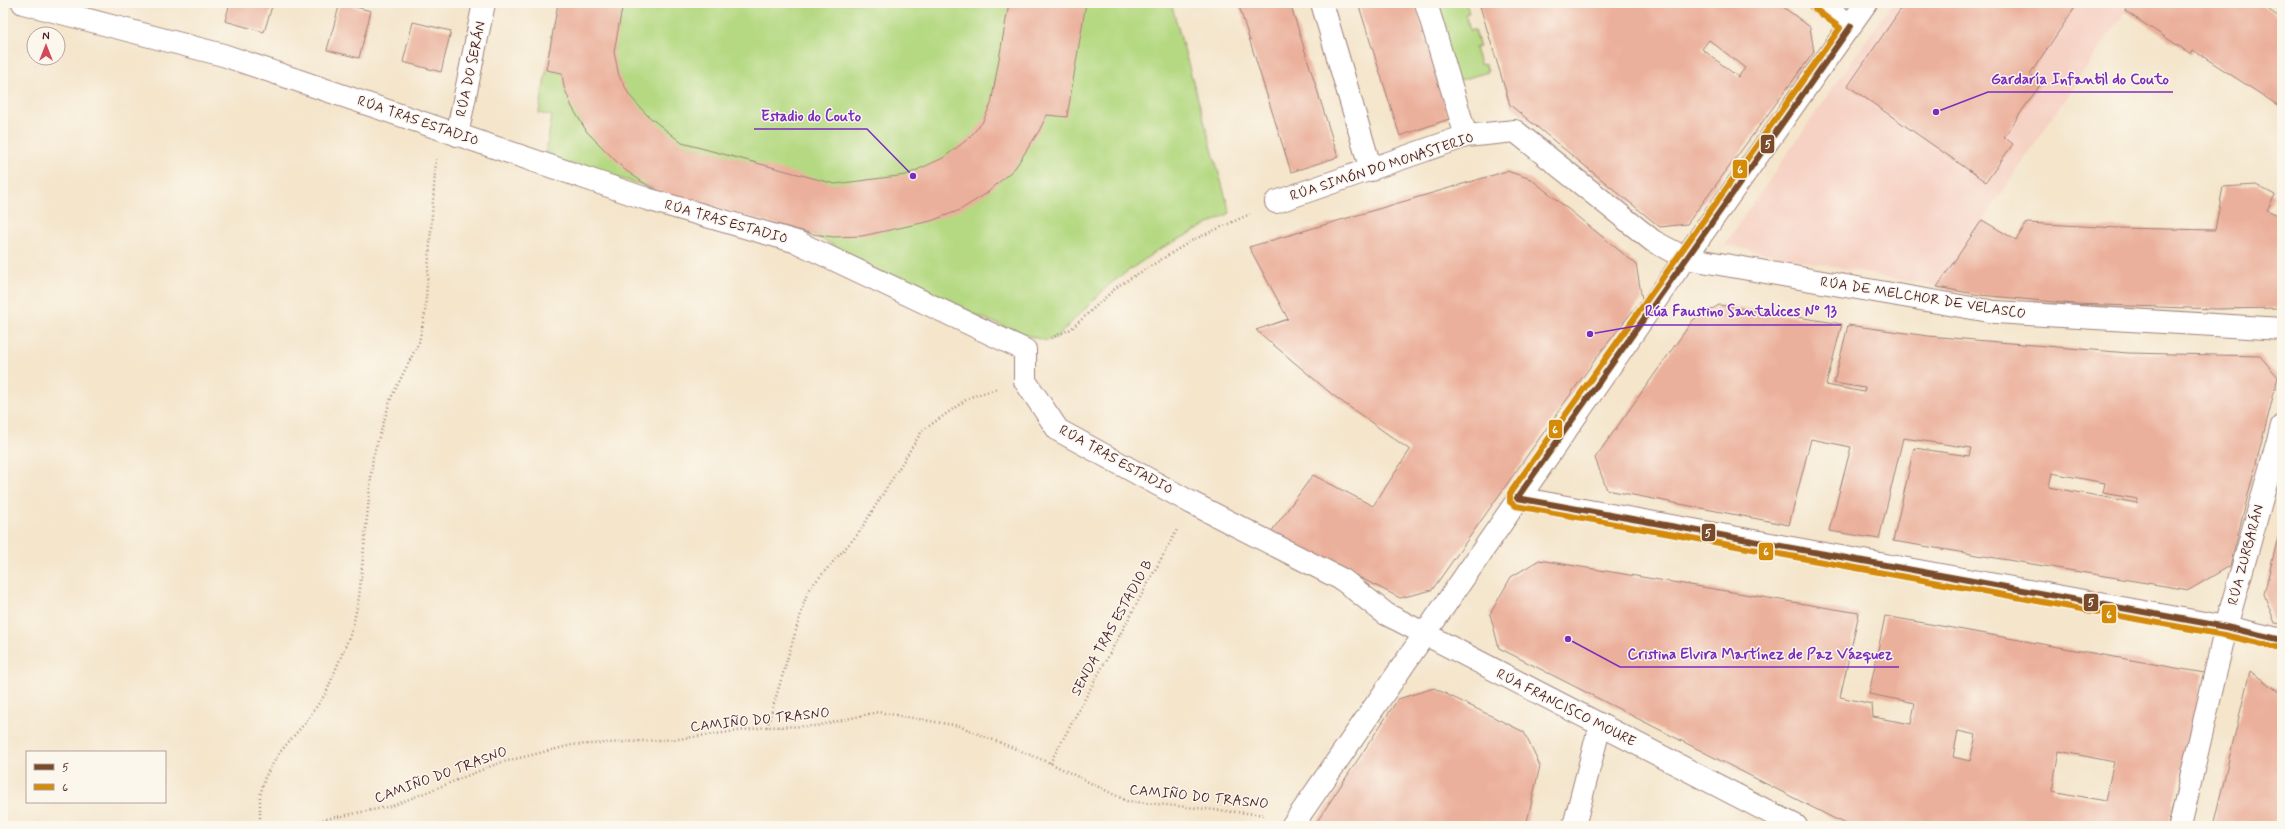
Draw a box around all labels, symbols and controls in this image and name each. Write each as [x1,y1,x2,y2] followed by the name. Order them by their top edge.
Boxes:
[452,20,490,118] street label: RÚA DO SERÁN
[26,26,66,66] north arrow
[42,30,50,44] text: N
[1988,65,2173,92] callout: Gardaría Infantil do Couto
[1991,70,2170,90] text: Gardaría Infantil do Couto
[355,92,481,150] street label: RÚA TRAS ESTADIO
[754,102,867,129] callout: Estadio do Couto
[761,107,862,127] text: Estadio do Couto
[1288,129,1476,205] street label: RÚA SIMÓN DO MONASTERIO
[1760,134,1775,154] line badge: 5
[1765,138,1772,152] text: 5
[1732,159,1748,179] line badge: 6
[1737,163,1743,177] text: 6
[662,196,790,248] street label: RÚA TRAS ESTADIO
[1819,273,2027,323] street label: RÚA DE MELCHOR DE VELASCO
[1642,298,1841,325] callout: Rúa Faustino Santalices Nº 13
[1645,302,1838,322] text: Rúa Faustino Santalices Nº 13
[1548,419,1563,439] line badge: 6
[1056,421,1176,499] street label: RÚA TRAS ESTADIO
[1552,423,1558,437] text: 6
[2224,503,2268,607] street label: RÚA ZURBARÁN
[1701,523,1716,542] line badge: 5
[1705,527,1712,541] text: 5
[1758,542,1774,561] line badge: 6
[1763,545,1769,559] text: 6
[1067,557,1157,699] street label: SENDA TRAS ESTADIO B
[2083,593,2099,612] line badge: 5
[2088,596,2095,610] text: 5
[2101,604,2117,624] line badge: 6
[2106,608,2112,622] text: 6
[1620,640,1899,667] callout: Cristina Elvira Martínez de Paz Vázquez
[1627,645,1893,665] text: Cristina Elvira Martínez de Paz Vázquez
[1493,665,1639,751] street label: RÚA FRANCISCO MOURE
[689,704,831,736] street label: CAMIÑO DO TRASNO
[372,743,510,807] street label: CAMIÑO DO TRASNO
[26,751,166,803] legend
[62,760,69,776] text: 5
[62,780,68,796] text: 6
[1128,781,1270,813] street label: CAMIÑO DO TRASNO

